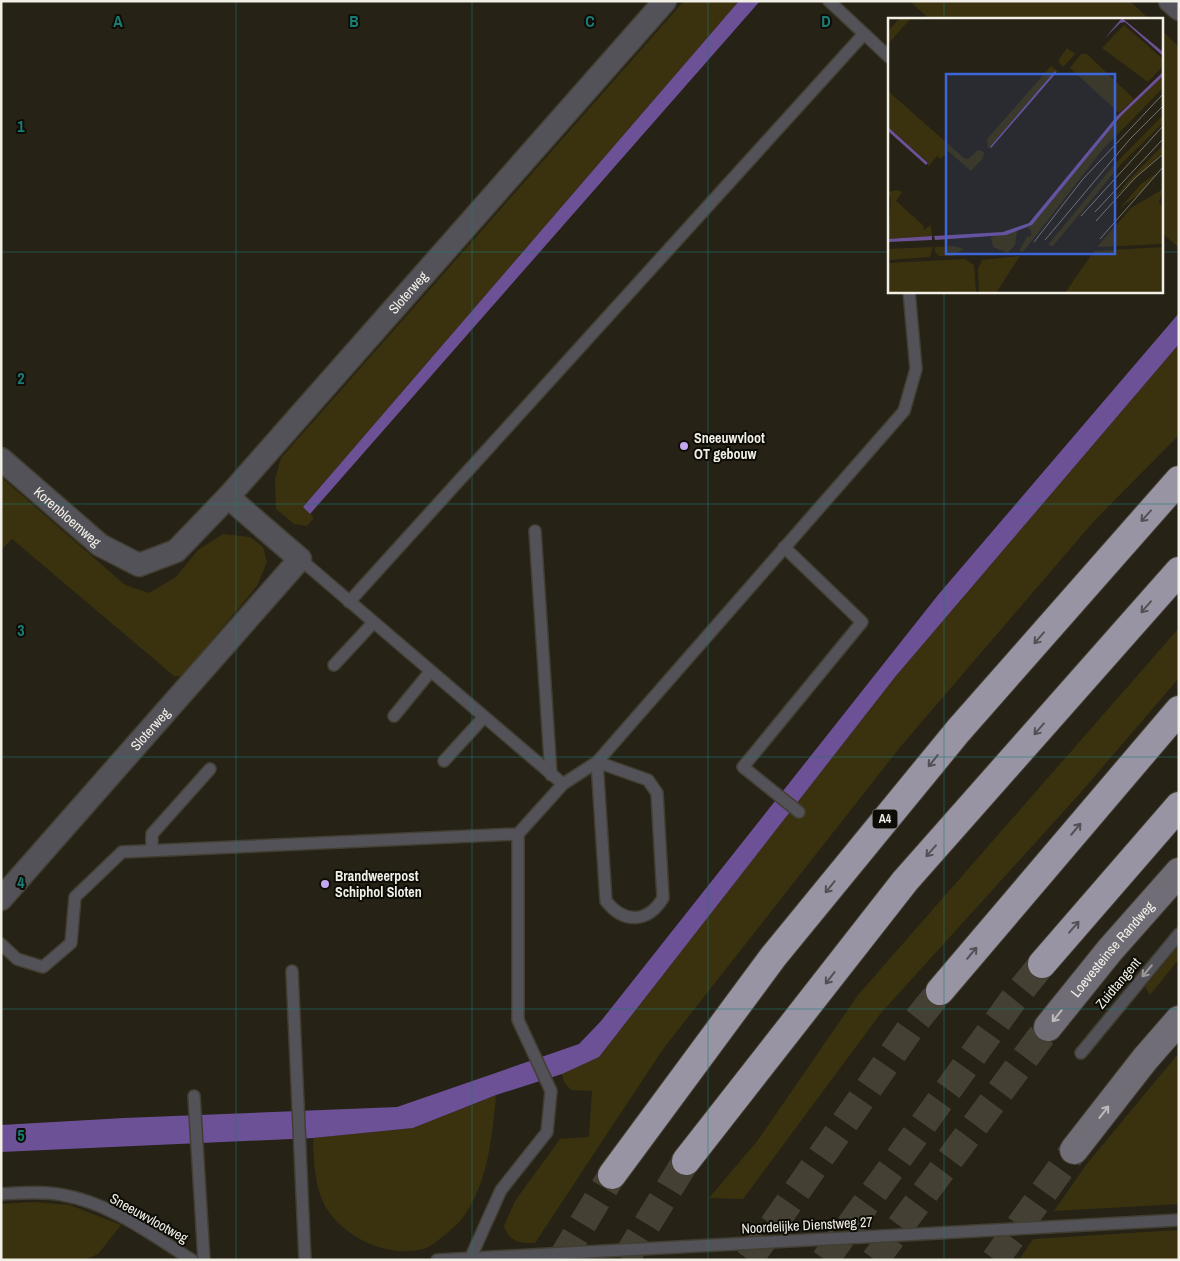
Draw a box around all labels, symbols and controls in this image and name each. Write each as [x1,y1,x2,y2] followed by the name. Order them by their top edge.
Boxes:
[113,10,123,32] text: A
[349,10,359,32] text: B
[585,10,595,32] text: C
[821,10,831,32] text: D
[888,18,1162,292] inset map
[17,115,25,137] text: 1
[384,267,432,318] street label: Sloterweg
[17,367,25,389] text: 2
[694,429,765,463] place label: Sneeuwvloot OT gebouw
[678,440,690,452] marker: Sneeuwvloot OT gebouw
[30,483,105,551] street label: Korenbloemweg
[1140,509,1152,522] one-way arrow
[1141,601,1152,614] one-way arrow
[17,619,25,641] text: 3
[1033,631,1044,644] one-way arrow
[127,704,174,754] street label: Sloterweg
[1033,723,1045,736] one-way arrow
[927,754,938,767] one-way arrow
[872,810,898,829] road number: A4
[1071,823,1082,836] one-way arrow
[926,845,937,858] one-way arrow
[335,867,422,901] place label: Brandweerpost Schiphol Sloten
[17,871,25,893] text: 4
[319,878,331,890] marker: Brandweerpost Schiphol Sloten
[825,880,836,893] one-way arrow
[1067,897,1158,1001] street label: Loevesteinse Randweg
[1068,921,1079,934] one-way arrow
[966,947,977,960] one-way arrow
[1091,954,1145,1012] street label: Zuidtangent
[1142,965,1153,978] one-way arrow
[824,971,835,984] one-way arrow
[1051,1009,1062,1022] one-way arrow
[1098,1105,1109,1118] one-way arrow
[17,1124,25,1146] text: 5
[107,1189,192,1247] street label: Sneeuwvlootweg
[741,1213,873,1237] street label: Noordelijke Dienstweg 27

